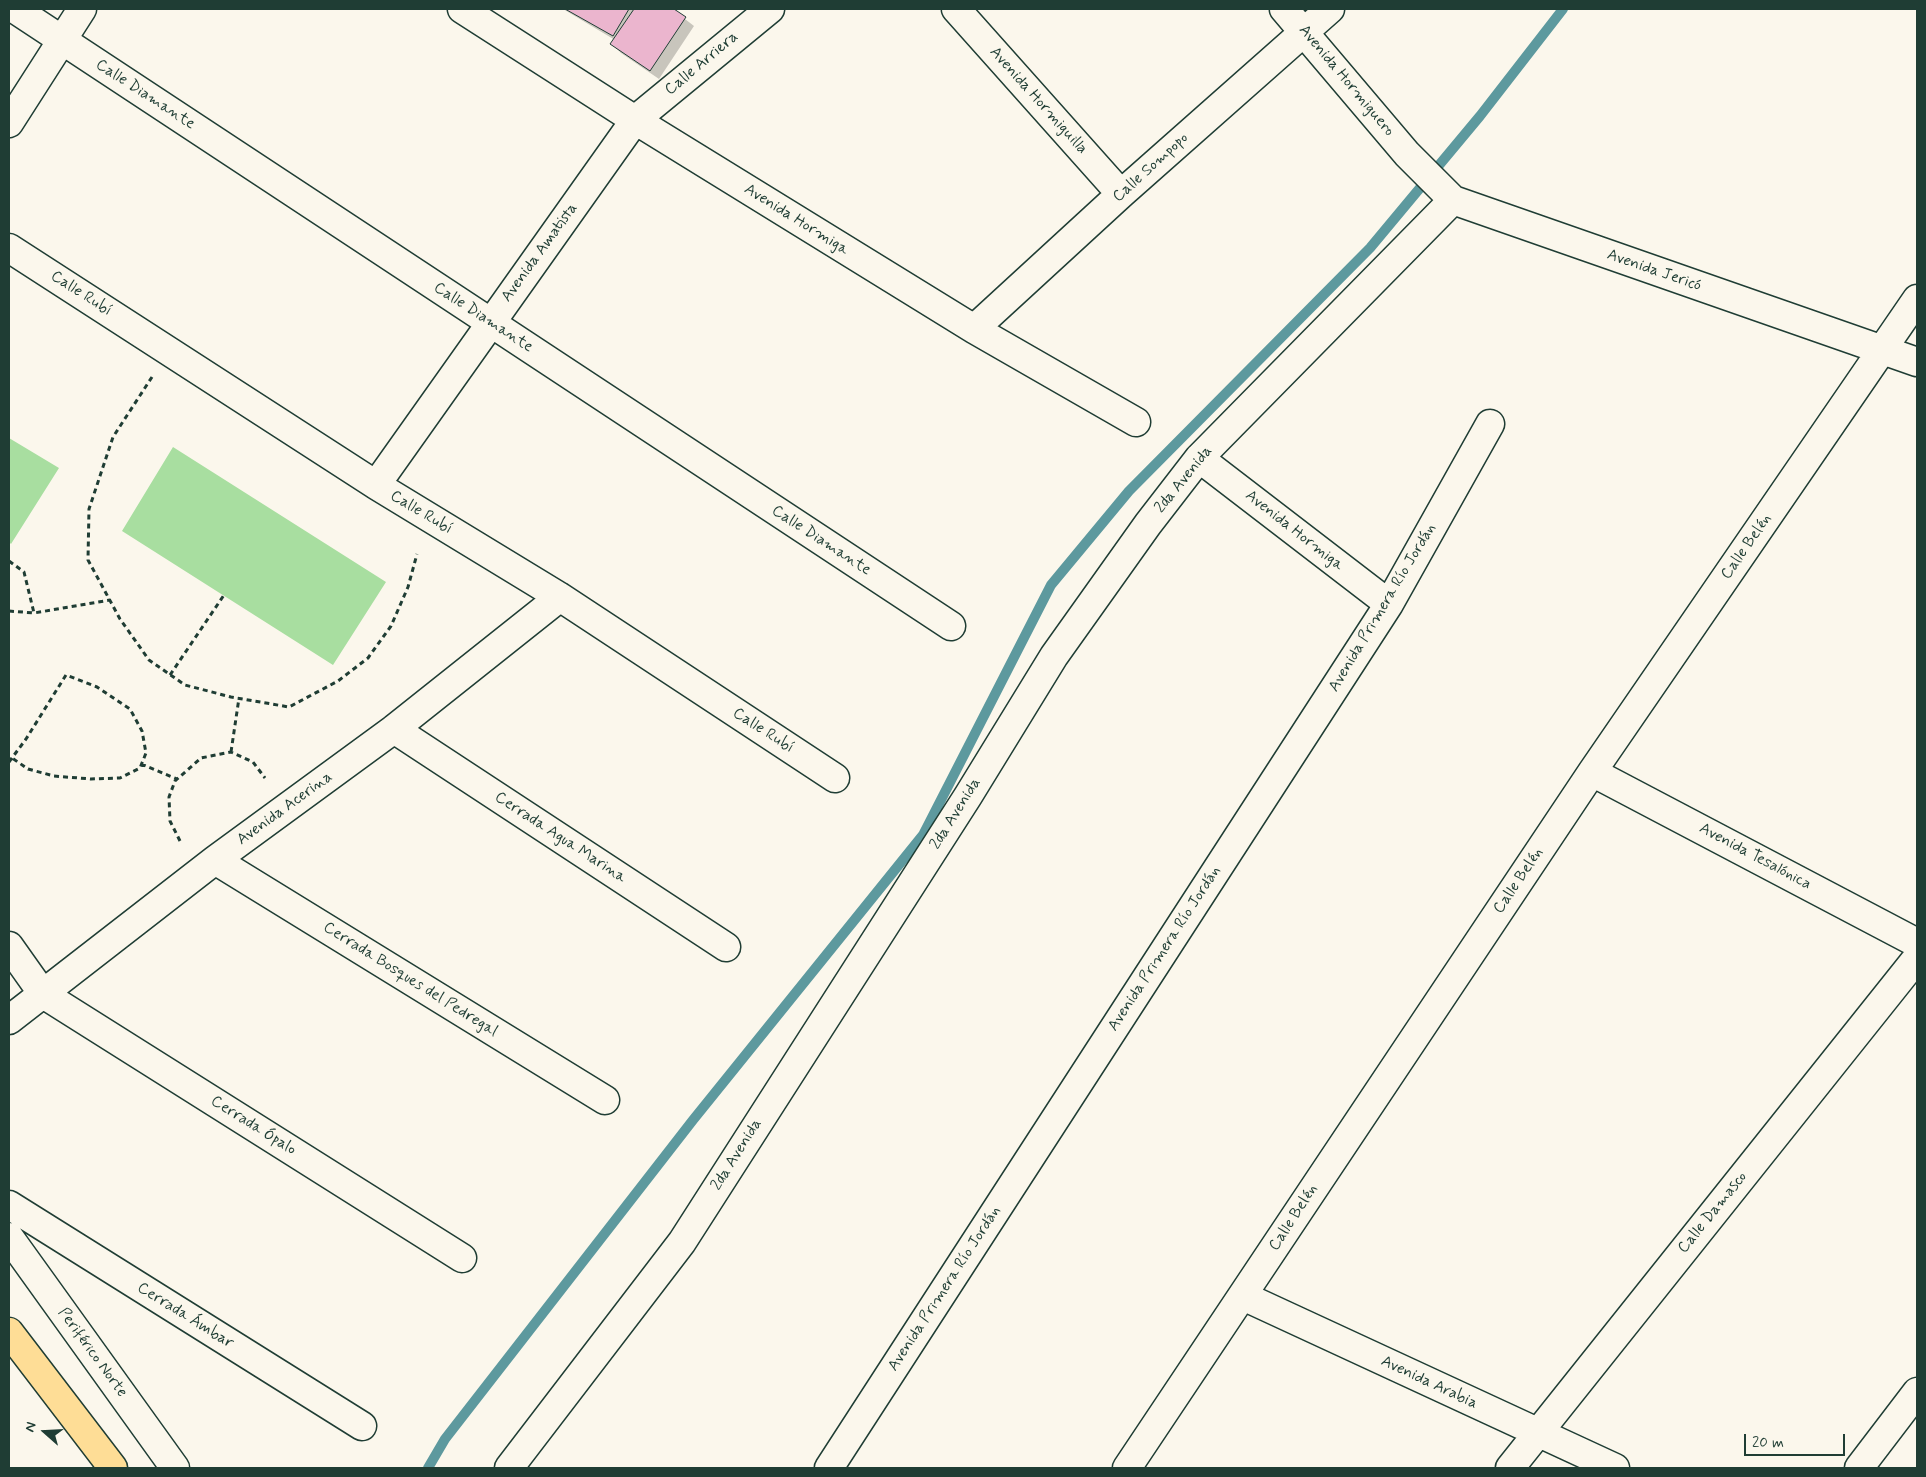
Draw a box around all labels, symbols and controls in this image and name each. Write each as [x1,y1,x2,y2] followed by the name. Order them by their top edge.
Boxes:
[1294,21,1398,141] street label: Avenida Hormiguero
[662,28,742,100] street label: Calle Arriera
[985,43,1091,159] street label: Avenida Hormiguilla
[92,56,198,134] street label: Calle Diamante
[1109,129,1193,207] street label: Calle Sompopo
[740,180,852,260] street label: Avenida Hormiga
[498,200,582,306] street label: Avenida Amatista
[1604,246,1704,296] street label: Avenida Jericó
[47,267,115,321] street label: Calle Rubí
[430,279,536,357] street label: Calle Diamante
[1151,443,1217,517] street label: 2da Avenida
[386,487,456,539] street label: Calle Rubí
[1241,487,1347,575] street label: Avenida Hormiga
[768,502,874,580] street label: Calle Diamante
[1717,510,1777,584] street label: Calle Belén
[1325,520,1441,696] street label: Avenida Primera Río Jordán
[729,704,797,758] street label: Calle Rubí
[234,768,336,850] street label: Avenida Acerina
[926,775,986,853] street label: 2da Avenida
[491,788,629,888] street label: Cerrada Agua Marina
[1696,819,1814,895] street label: Avenida Tesalónica
[1490,844,1548,918] street label: Calle Belén
[1104,863,1226,1035] street label: Avenida Primera Río Jordán
[319,918,501,1042] street label: Cerrada Bosques del Pedregal
[207,1092,299,1160] street label: Cerrada Ópalo
[707,1116,767,1194] street label: 2da Avenida
[1674,1168,1752,1258] street label: Calle Damasco
[1265,1181,1323,1255] street label: Calle Belén
[884,1203,1006,1375] street label: Avenida Primera Río Jordán
[133,1279,237,1353] street label: Cerrada Ámbar
[53,1304,131,1402] street label: Periférico Norte
[1378,1352,1480,1414] street label: Avenida Arabia
[20,1407,70,1457] north arrow
[21,1420,41,1434] text: N
[1746,1424,1847,1456] scale bar
[1752,1433,1784,1453] text: 20 m

